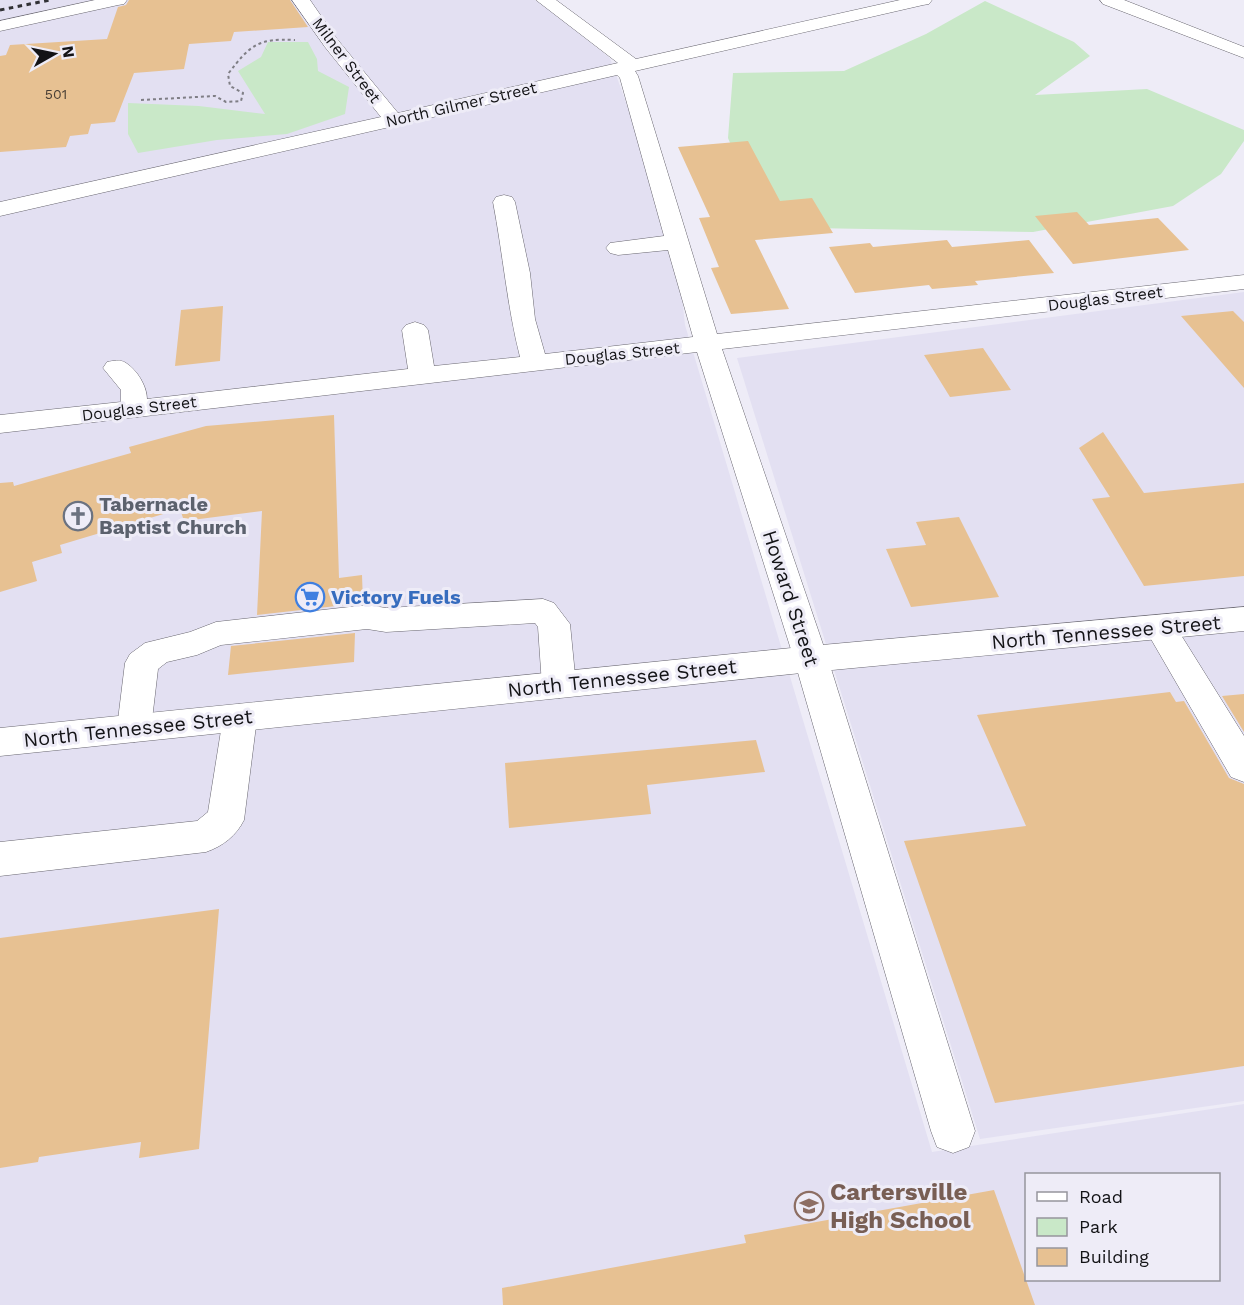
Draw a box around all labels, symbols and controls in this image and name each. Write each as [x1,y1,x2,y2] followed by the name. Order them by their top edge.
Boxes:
[308,14,385,107] street label: Milner Street
[24,24,84,84] north arrow
[58,44,79,59] text: N
[384,78,539,131] street label: North Gilmer Street
[45,86,67,102] house number: 501
[1047,282,1164,315] street label: Douglas Street
[564,338,681,369] street label: Douglas Street
[81,392,198,425] street label: Douglas Street
[99,492,247,539] place label: Tabernacle Baptist Church
[62,500,94,532] church icon: Tabernacle Baptist Church
[758,527,824,670] street label: Howard Street
[294,581,326,613] supermarket icon: Victory Fuels
[331,585,461,609] place label: Victory Fuels
[990,610,1222,654] street label: North Tennessee Street
[506,654,738,702] street label: North Tennessee Street
[22,704,254,752] street label: North Tennessee Street
[1025,1173,1220,1281] legend
[830,1178,971,1234] place label: Cartersville High School
[1079,1186,1123,1207] text: Road
[793,1190,825,1222] school or university icon: Cartersville High School
[1079,1216,1118,1237] text: Park
[1079,1246,1149,1267] text: Building

